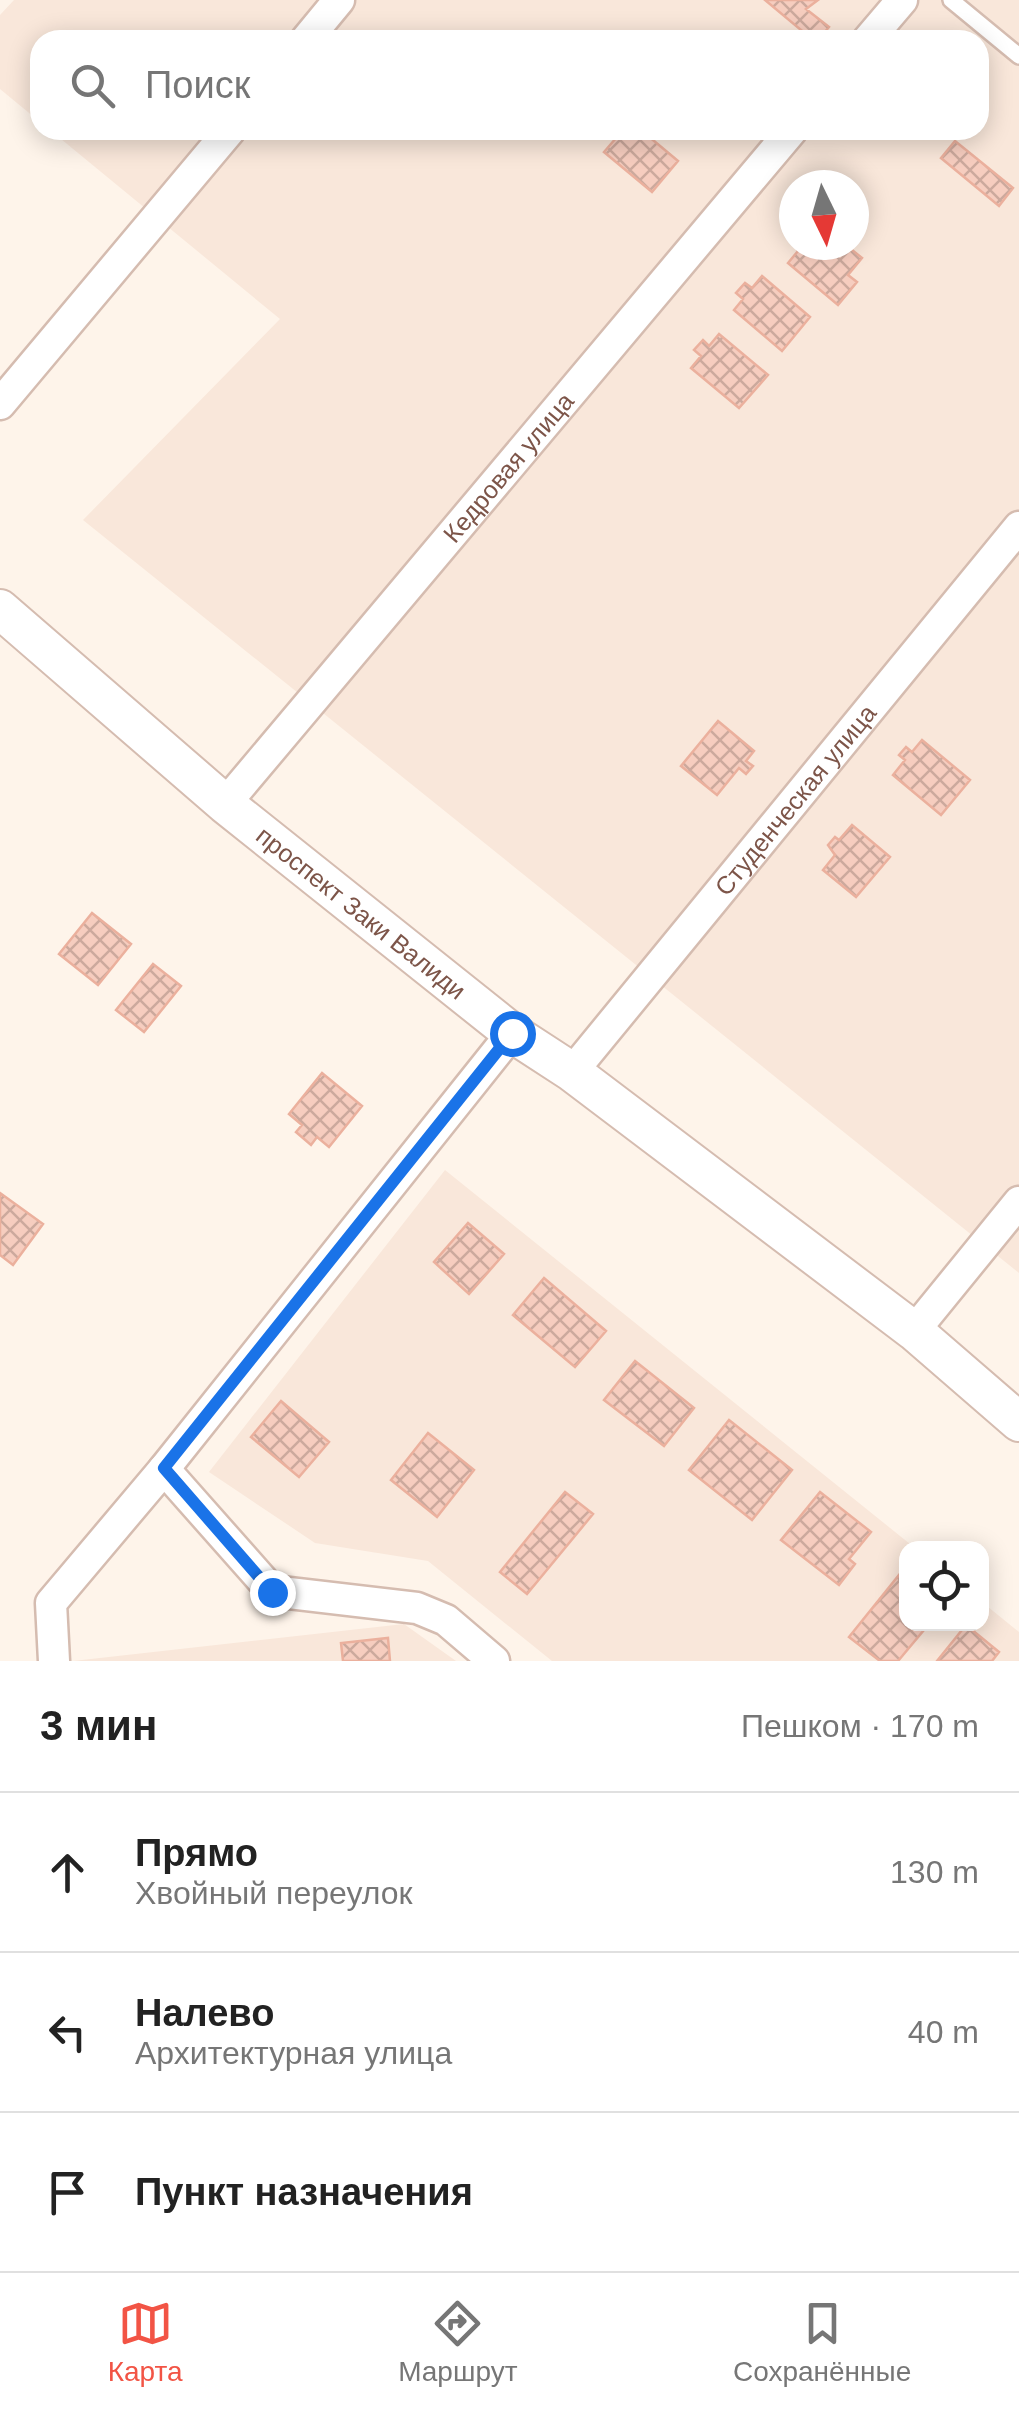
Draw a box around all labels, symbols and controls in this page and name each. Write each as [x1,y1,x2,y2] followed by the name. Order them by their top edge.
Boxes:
[30,30,989,140] search box
[65,58,120,113] icon: search
[145,64,250,106] text: Поиск
[779,170,869,260] north arrow
[438,387,579,548] street label: Кедровая улица
[709,699,882,901] street label: Студенческая улица
[251,821,471,1005] street label: проспект Заки Валиди
[490,1011,536,1057] route start
[899,1541,989,1631] map controls
[899,1541,989,1631] button: locate
[250,1570,296,1616] route end
[40,1702,157,1749] text: 3 мин
[741,1708,979,1744] text: Пешком · 170 m
[135,1832,258,1874] text: Прямо
[40,1845,95,1900] icon: ahead
[890,1854,979,1890] text: 130 m
[135,1875,413,1911] text: Хвойный переулок
[135,1992,274,2034] text: Налево
[40,2005,95,2060] icon: left
[908,2014,979,2050] text: 40 m
[135,2035,452,2071] text: Архитектурная улица
[40,2165,95,2220] icon: arrive
[135,2171,473,2213] text: Пункт назначения
[108,2296,183,2388] tab: Карта
[398,2296,517,2388] tab: Маршрут
[733,2296,911,2388] tab: Сохранённые

